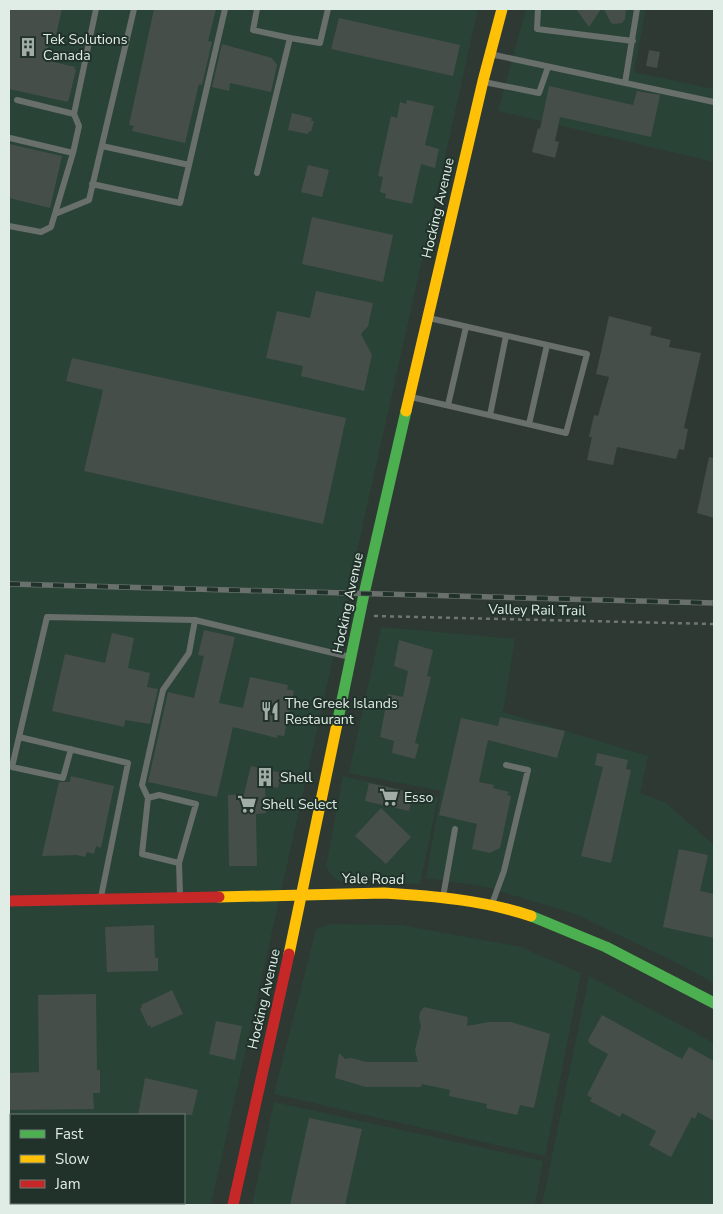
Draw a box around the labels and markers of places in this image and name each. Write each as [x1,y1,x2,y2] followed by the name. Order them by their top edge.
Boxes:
[43,30,128,65] place label: Tek Solutions Canada
[17,36,39,58] building icon: Tek Solutions Canada
[285,694,398,729] place label: The Greek Islands Restaurant
[259,700,281,722] restaurant icon: The Greek Islands Restaurant
[254,766,276,788] building icon: Shell
[280,768,313,787] place label: Shell
[378,786,400,808] supermarket icon: Esso
[404,788,434,807] place label: Esso
[236,793,258,815] supermarket icon: Shell Select
[262,795,337,814] place label: Shell Select

